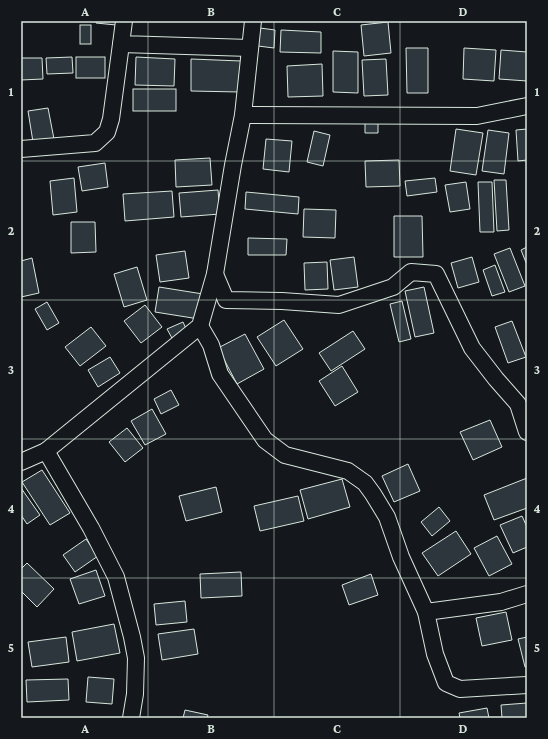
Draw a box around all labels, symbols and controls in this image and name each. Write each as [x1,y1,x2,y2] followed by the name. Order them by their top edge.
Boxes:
[80,4,89,19] text: A
[207,4,215,19] text: B
[333,4,341,19] text: C
[459,4,468,19] text: D
[9,84,14,99] text: 1
[535,84,540,99] text: 1
[8,223,15,238] text: 2
[534,223,541,238] text: 2
[8,362,14,377] text: 3
[534,362,540,377] text: 3
[7,501,15,516] text: 4
[533,501,541,516] text: 4
[8,640,14,655] text: 5
[534,640,540,655] text: 5
[80,721,89,736] text: A
[207,721,215,736] text: B
[333,721,341,736] text: C
[459,721,468,736] text: D

